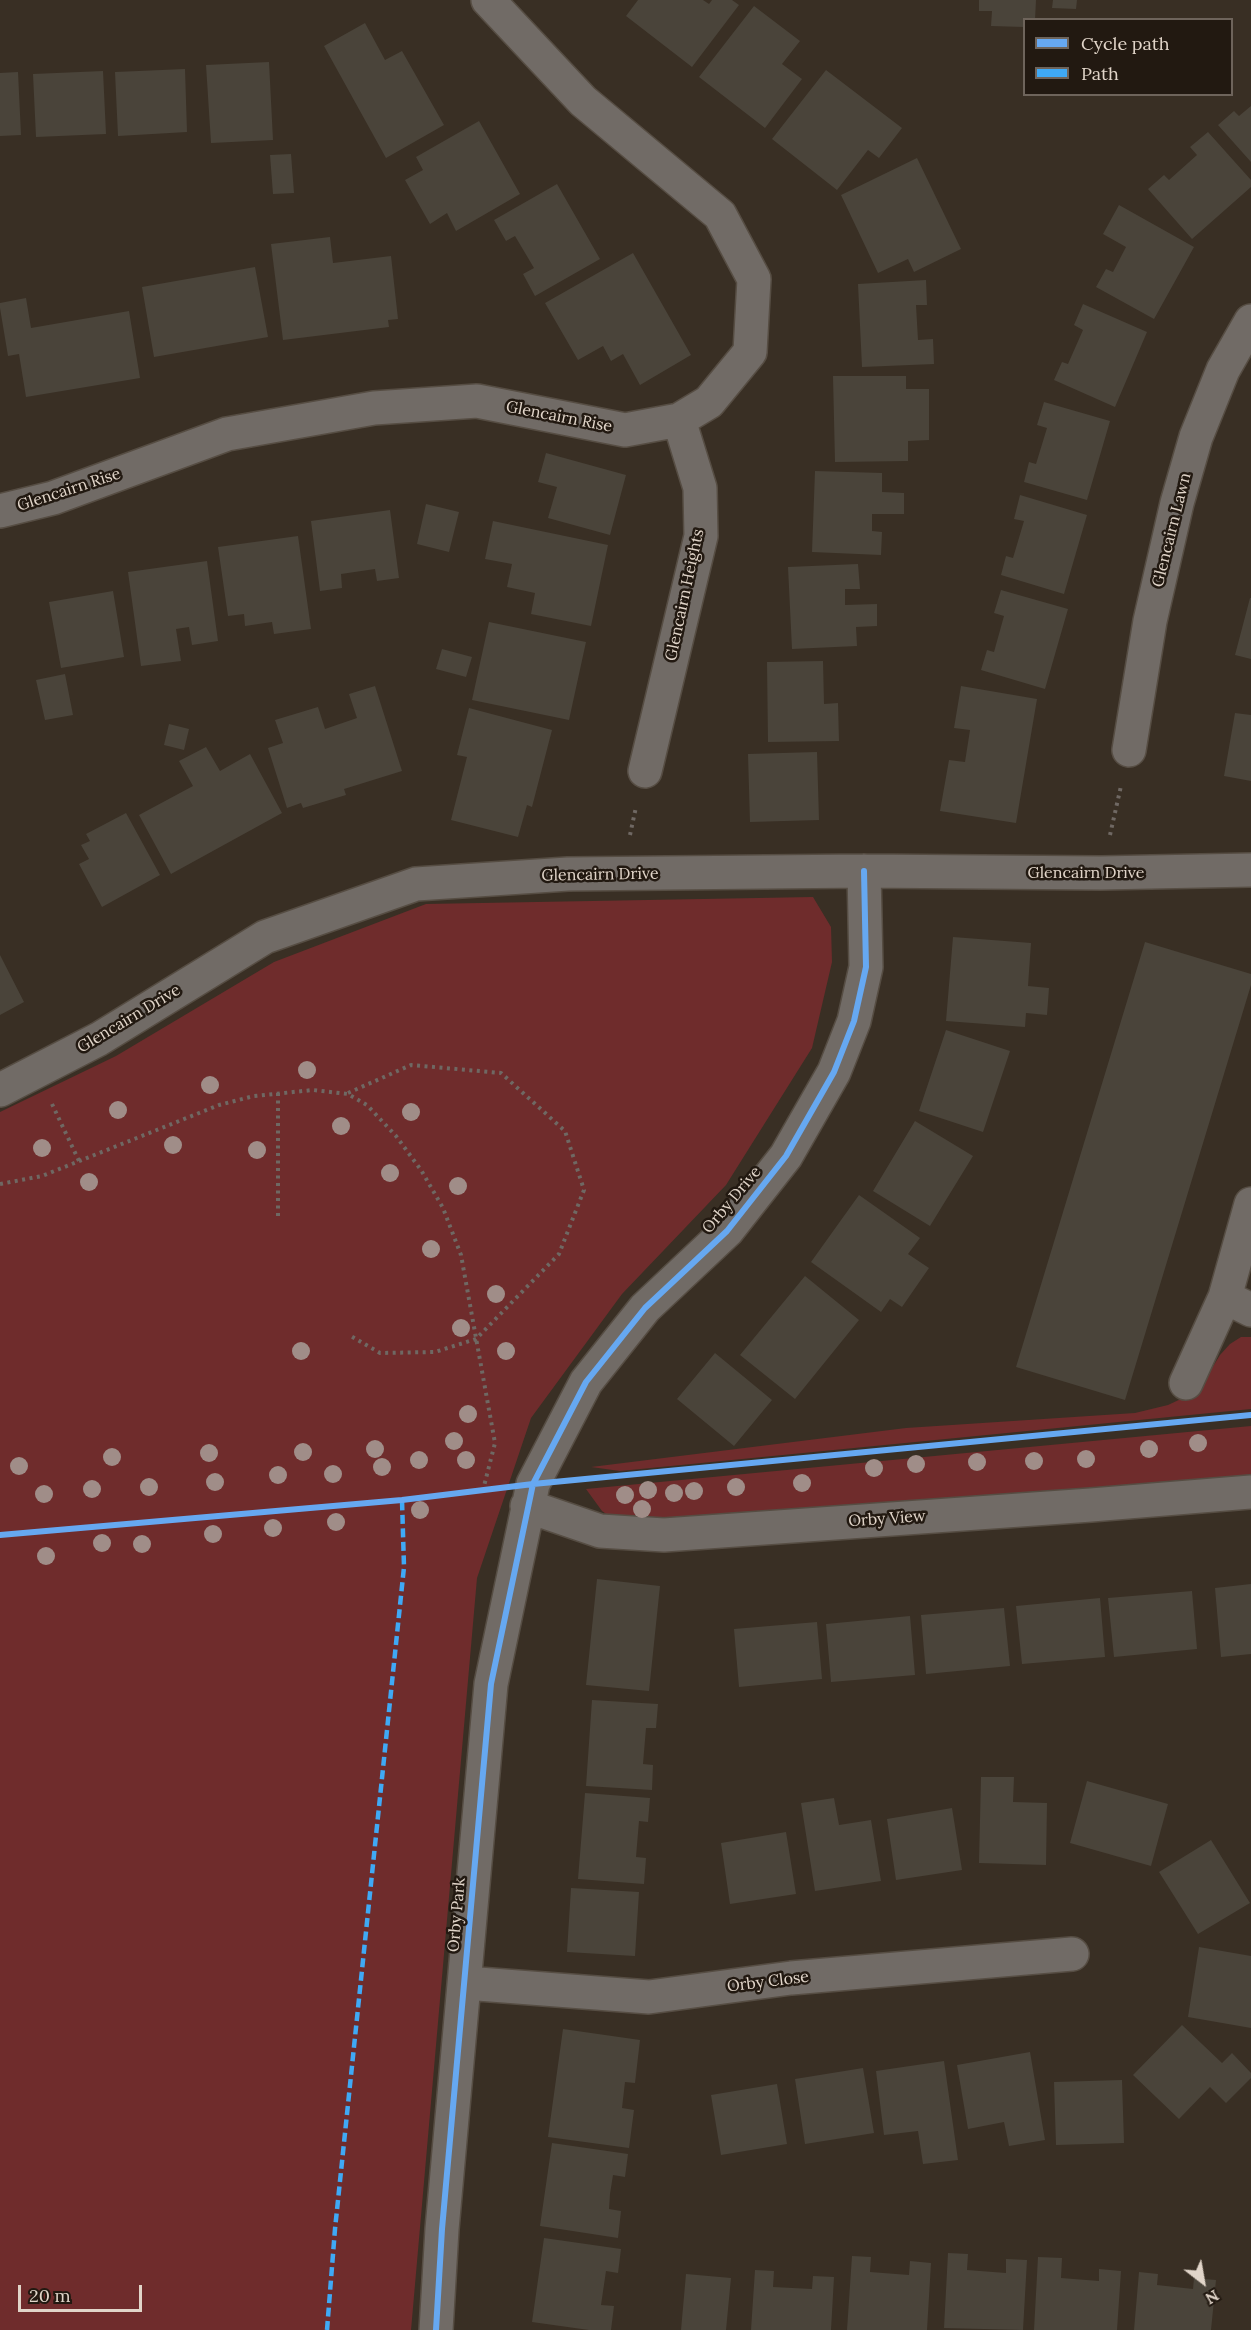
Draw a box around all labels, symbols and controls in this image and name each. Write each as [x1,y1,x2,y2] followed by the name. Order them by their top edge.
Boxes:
[1023,18,1233,96] legend
[1081,32,1170,55] text: Cycle path
[1081,62,1119,85] text: Path
[504,397,614,437] street label: Glencairn Rise
[15,464,123,516] street label: Glencairn Rise
[1149,471,1195,589] street label: Glencairn Lawn
[662,527,708,663] street label: Glencairn Heights
[1027,863,1145,883] street label: Glencairn Drive
[541,864,659,886] street label: Glencairn Drive
[74,981,184,1057] street label: Glencairn Drive
[698,1163,766,1237] street label: Orby Drive
[848,1507,926,1531] street label: Orby View
[444,1877,470,1953] street label: Orby Park
[726,1967,810,1997] street label: Orby Close
[1173,2252,1233,2312] north arrow
[21,2273,146,2311] scale bar
[29,2284,71,2307] text: 20 m
[1202,2286,1223,2309] text: N

